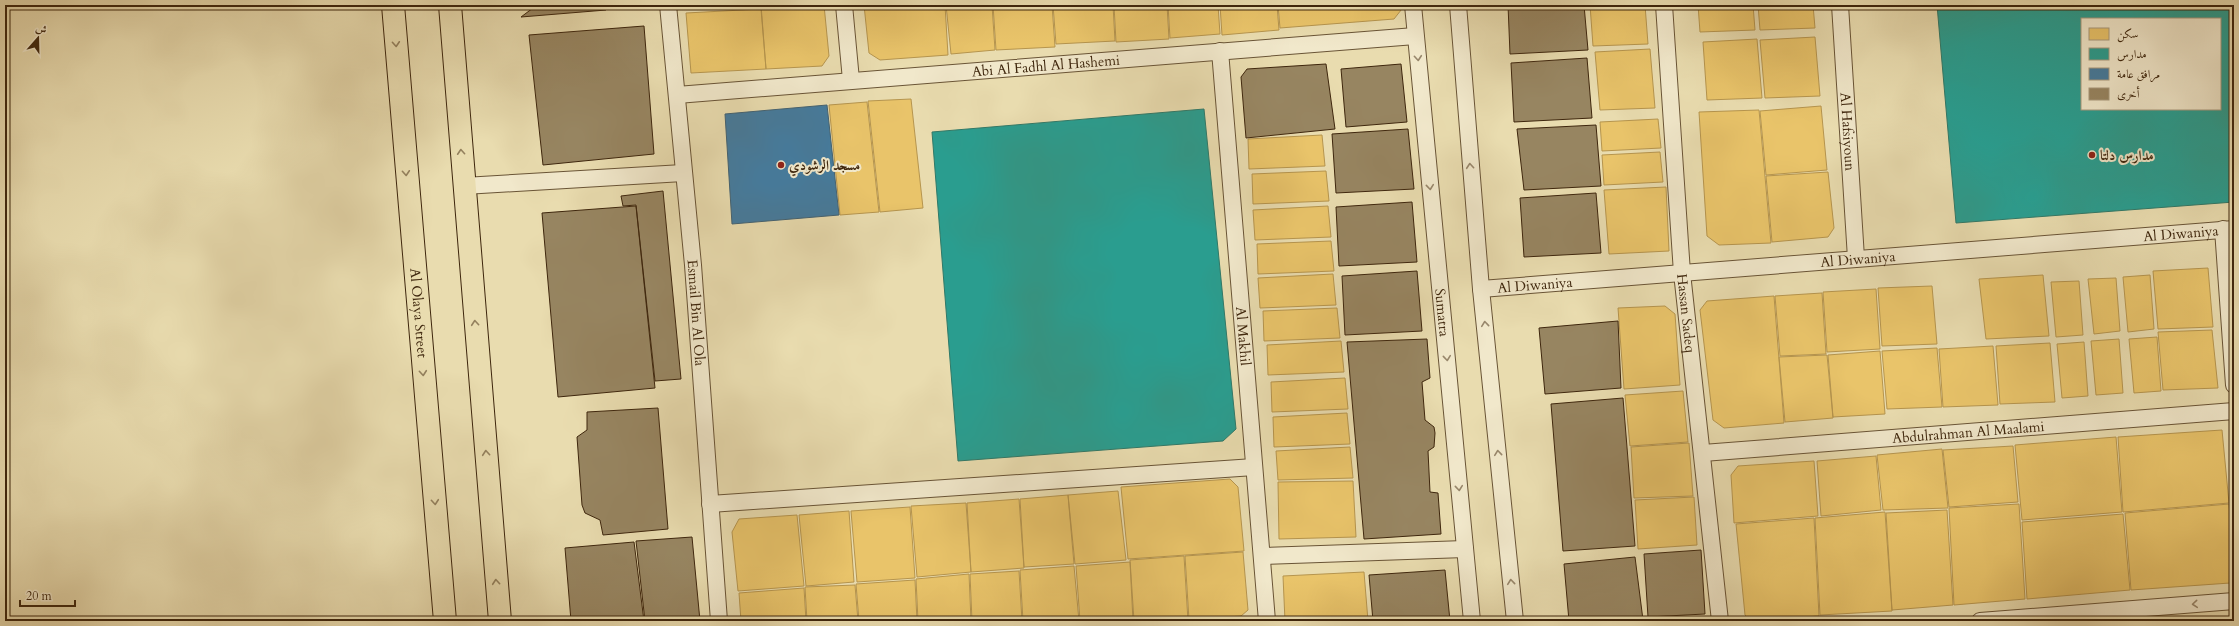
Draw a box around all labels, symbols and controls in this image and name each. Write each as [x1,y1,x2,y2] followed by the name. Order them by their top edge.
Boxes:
[18,18,58,58] north arrow
[2081,18,2221,110] legend
[34,20,49,38] text: ش
[2117,26,2138,43] text: سكن
[391,41,400,47] one-way arrow
[2117,46,2147,62] text: مدارس
[971,51,1121,81] street label: Abi Al Fadhl Al Hashemi
[1413,55,1422,61] one-way arrow
[2117,66,2160,83] text: مرافق عامة
[2117,86,2140,102] text: أخرى
[1836,92,1859,172] street label: Al Hafsiyoun
[2100,146,2154,165] place label: مدارس دلتا
[457,149,466,155] one-way arrow
[2087,150,2097,160] marker: مدارس دلتا
[789,156,860,177] place label: مسجد الرشودي
[776,160,786,170] marker: مسجد الرشودي
[1466,163,1475,169] one-way arrow
[401,170,410,177] one-way arrow
[1425,184,1434,190] one-way arrow
[2143,221,2219,246] street label: Al Diwaniya
[1820,247,1896,272] street label: Al Diwaniya
[683,259,709,367] street label: Esmail Bin Al Ola
[405,267,432,359] street label: Al Olaya Street
[1497,273,1573,298] street label: Al Diwaniya
[1672,273,1700,354] street label: Hassan Sadeq
[1430,288,1454,338] street label: Sumatra
[1231,306,1255,367] street label: Al Makhil
[471,320,480,326] one-way arrow
[1480,321,1489,327] one-way arrow
[1442,355,1451,361] one-way arrow
[419,370,428,376] one-way arrow
[1891,417,2045,448] street label: Abdulrahman Al Maalami
[481,450,490,456] one-way arrow
[1494,450,1503,456] one-way arrow
[1455,485,1464,491] one-way arrow
[430,499,439,505] one-way arrow
[492,579,501,585] one-way arrow
[1507,579,1516,585] one-way arrow
[20,582,75,608] scale bar
[26,588,53,604] text: 20 m
[2192,599,2198,608] one-way arrow

